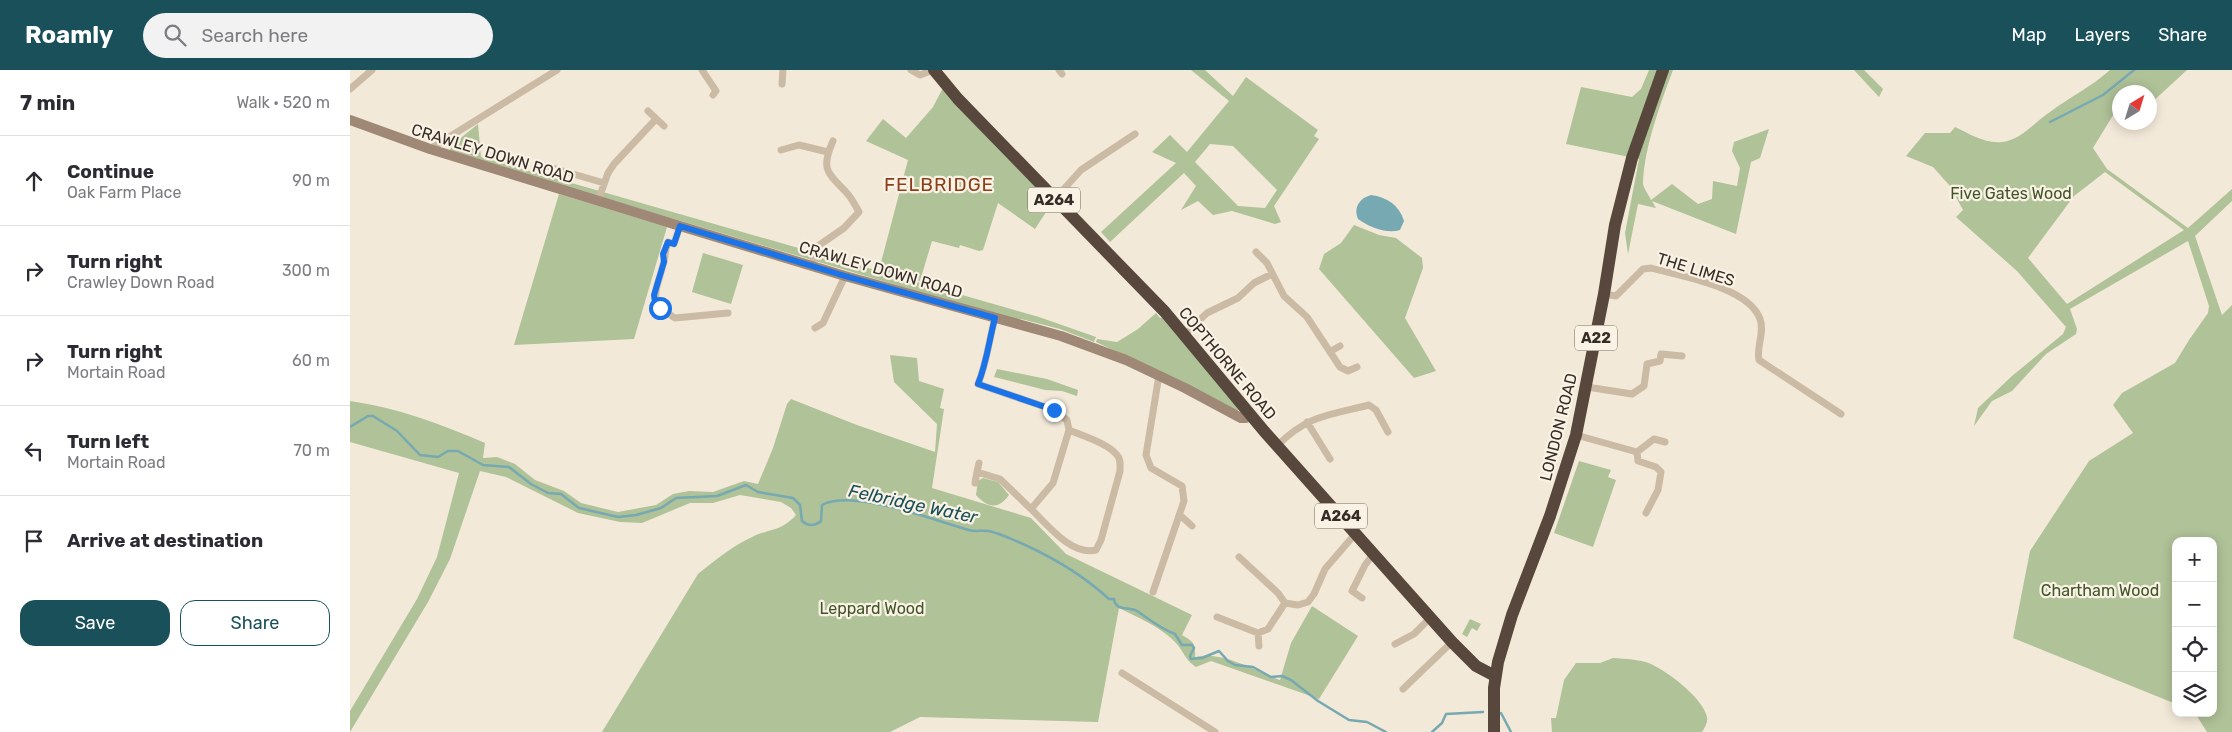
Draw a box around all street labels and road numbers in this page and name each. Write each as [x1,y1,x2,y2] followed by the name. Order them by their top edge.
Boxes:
[409,120,577,187] street label: CRAWLEY DOWN ROAD
[1028,188,1080,212] road number: A264
[797,237,965,302] street label: CRAWLEY DOWN ROAD
[1655,249,1737,290] street label: THE LIMES
[1175,303,1280,424] street label: COPTHORNE ROAD
[1575,326,1617,350] road number: A22
[1536,371,1581,483] street label: LONDON ROAD
[1315,504,1367,528] road number: A264

